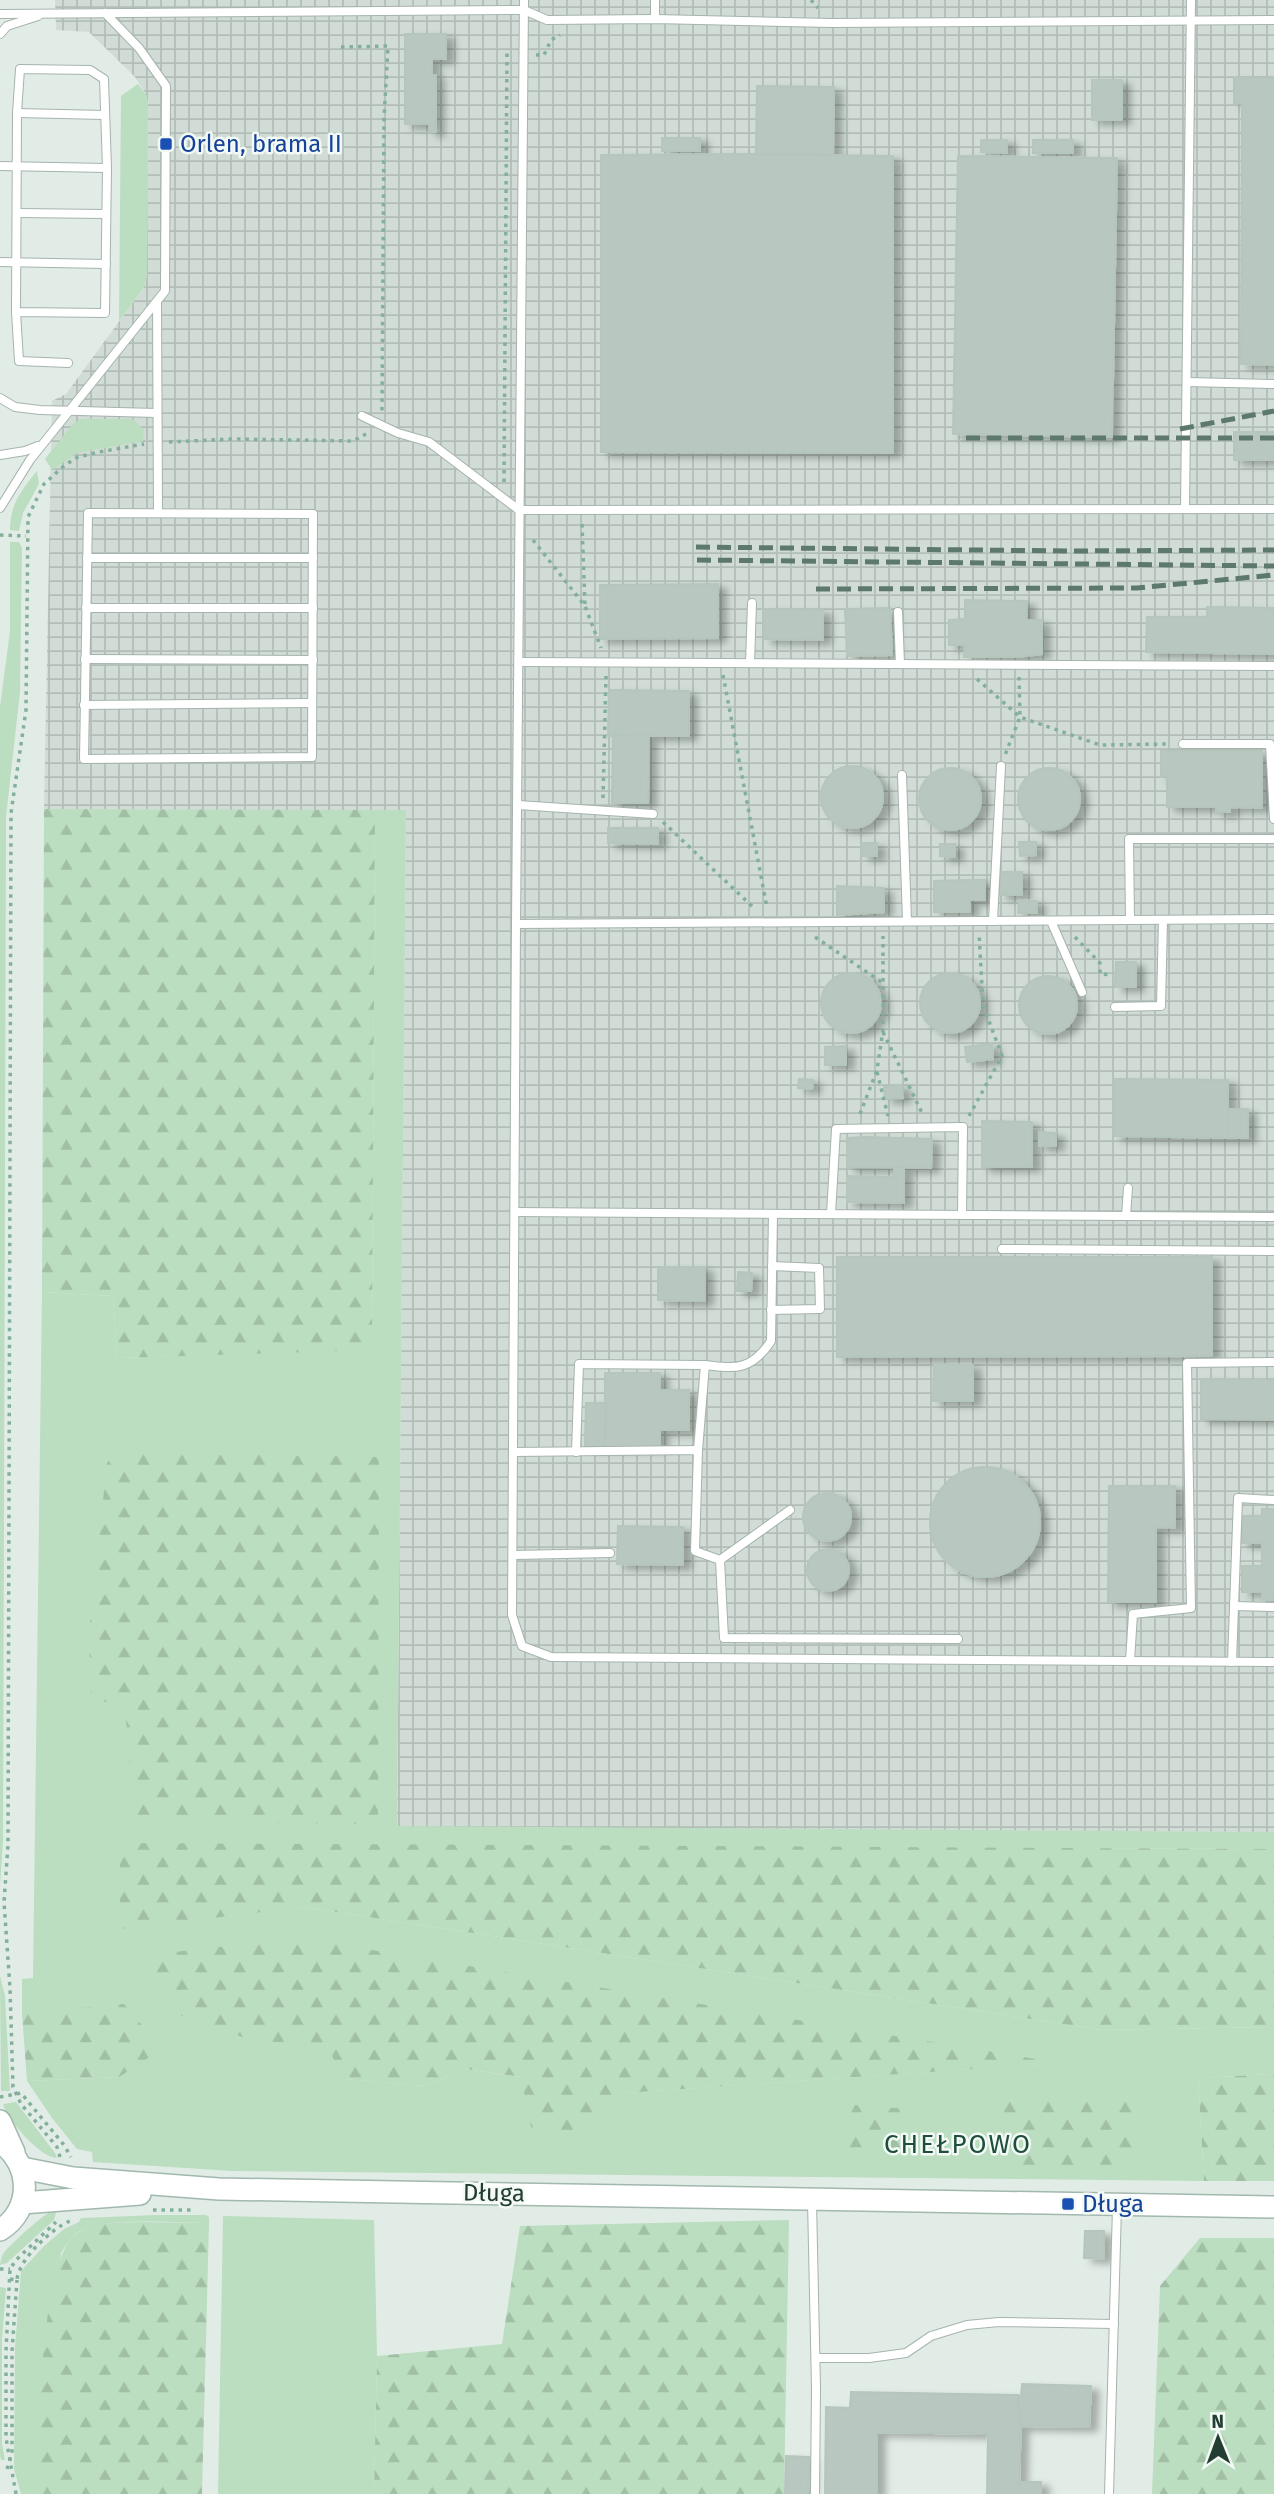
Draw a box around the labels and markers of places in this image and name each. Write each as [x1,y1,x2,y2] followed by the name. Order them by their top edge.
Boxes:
[180,130,342,158] place label: Orlen, brama II
[158,136,174,152] marker: Orlen, brama II
[1082,2190,1144,2218] place label: Długa
[1060,2196,1076,2212] marker: Długa

